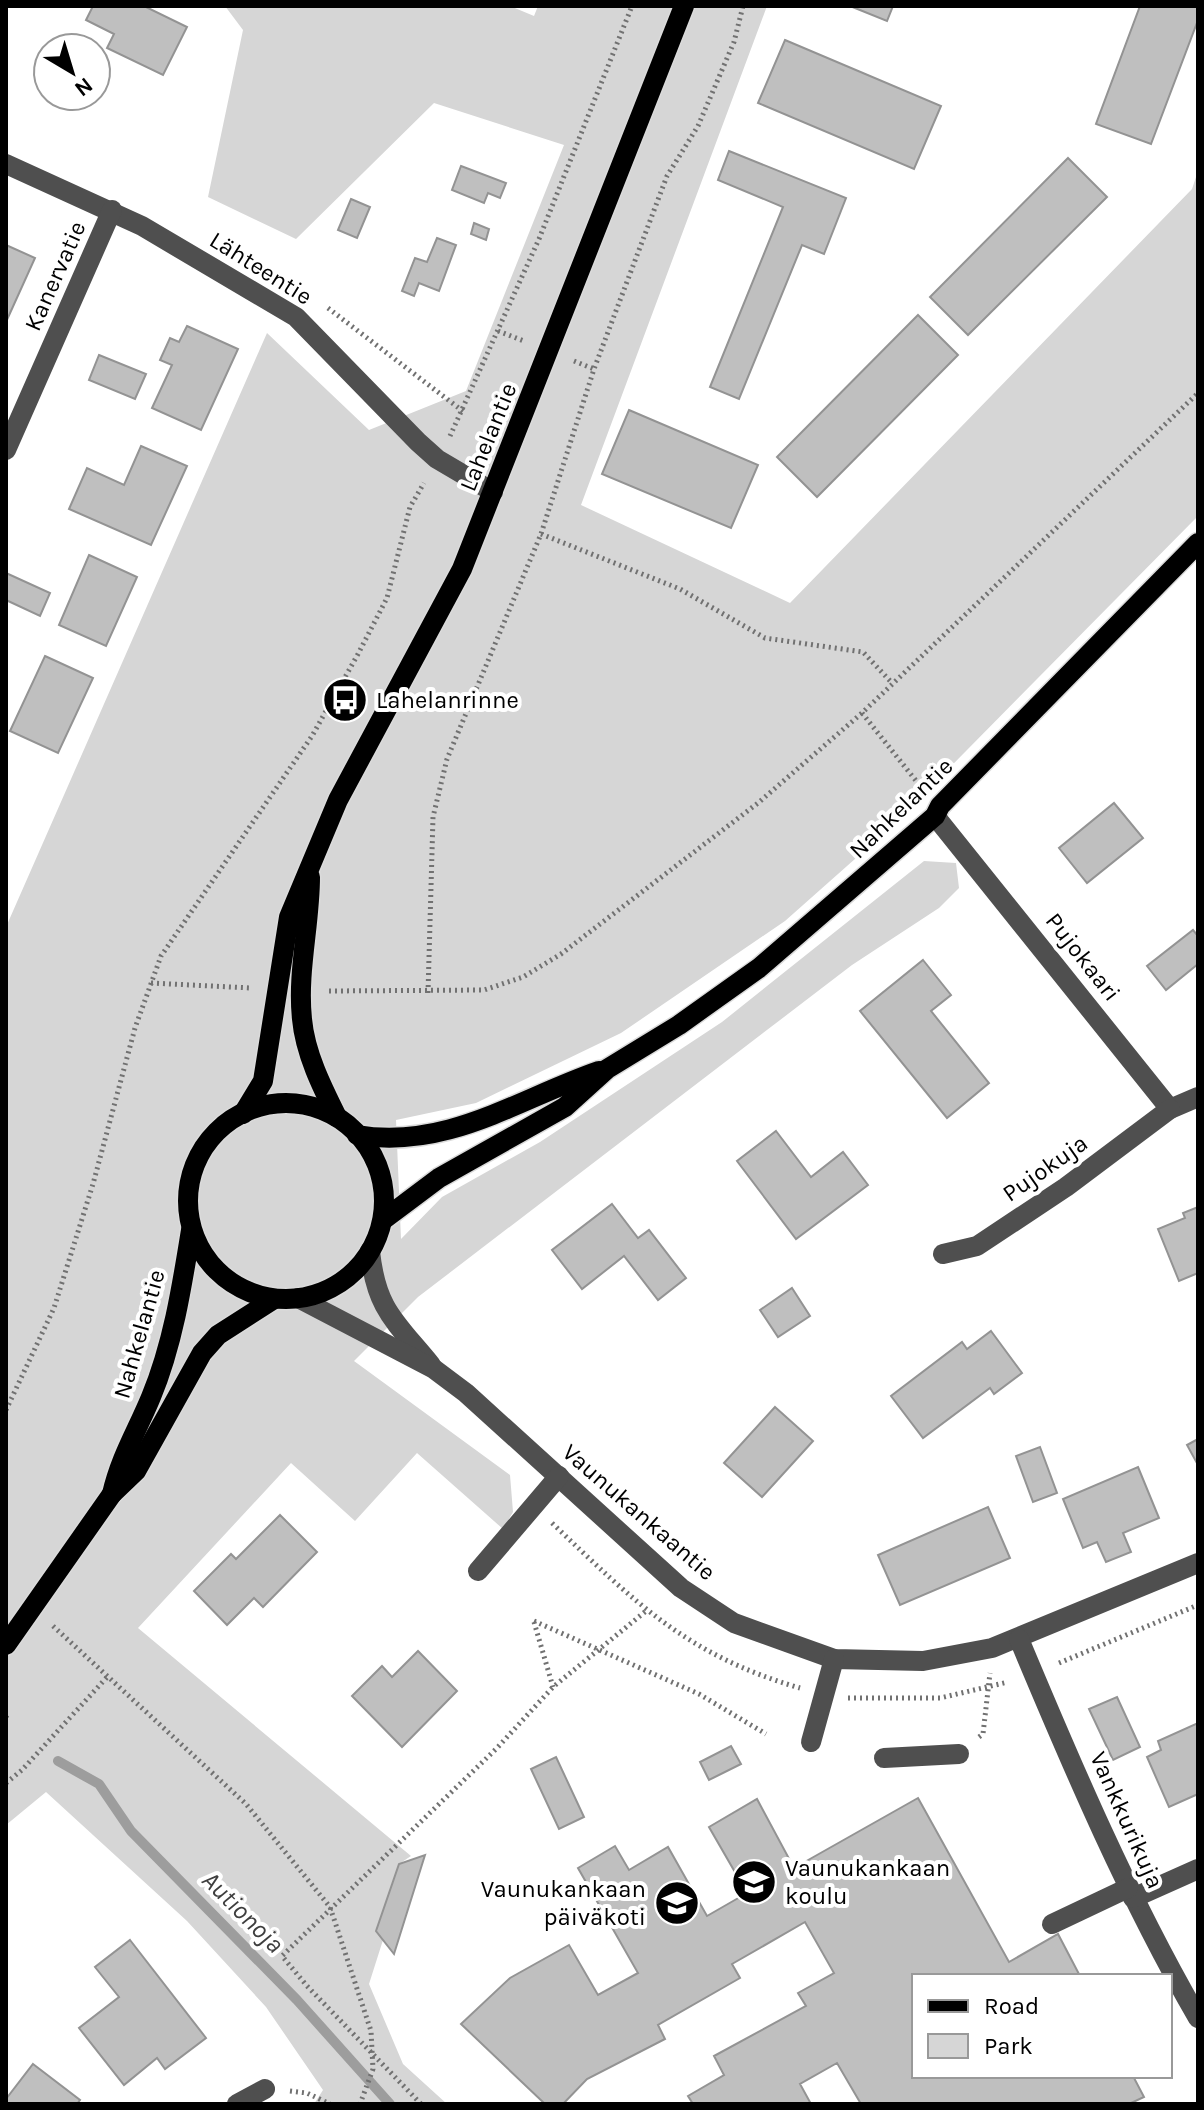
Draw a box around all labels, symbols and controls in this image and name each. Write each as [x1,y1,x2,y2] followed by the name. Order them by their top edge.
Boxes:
[32,32,112,112] north arrow
[69,72,98,102] text: N
[18,217,92,335] street label: Kanervatie
[205,226,317,310] street label: Lähteentie
[454,379,522,495] street label: Lahelantie
[321,676,369,724] bus stop icon: Lahelanrinne
[376,686,519,714] place label: Lahelanrinne
[843,752,959,864] street label: Nahkelantie
[1040,907,1126,1007] street label: Pujokaari
[997,1129,1093,1207] street label: Pujokuja
[107,1266,171,1402] street label: Nahkelantie
[557,1438,721,1586] street label: Vaunukankaantie
[1084,1747,1170,1893] street label: Vankkurikuja
[785,1854,950,1910] place label: Vaunukankaan koulu
[730,1858,778,1906] school or university icon: Vaunukankaan koulu
[195,1864,291,1960] water label: Autionoja
[481,1875,646,1931] place label: Vaunukankaan päiväkoti
[653,1879,701,1927] school or university icon: Vaunukankaan päiväkoti
[912,1974,1172,2078] legend
[984,1992,1039,2020] text: Road
[984,2032,1033,2060] text: Park

